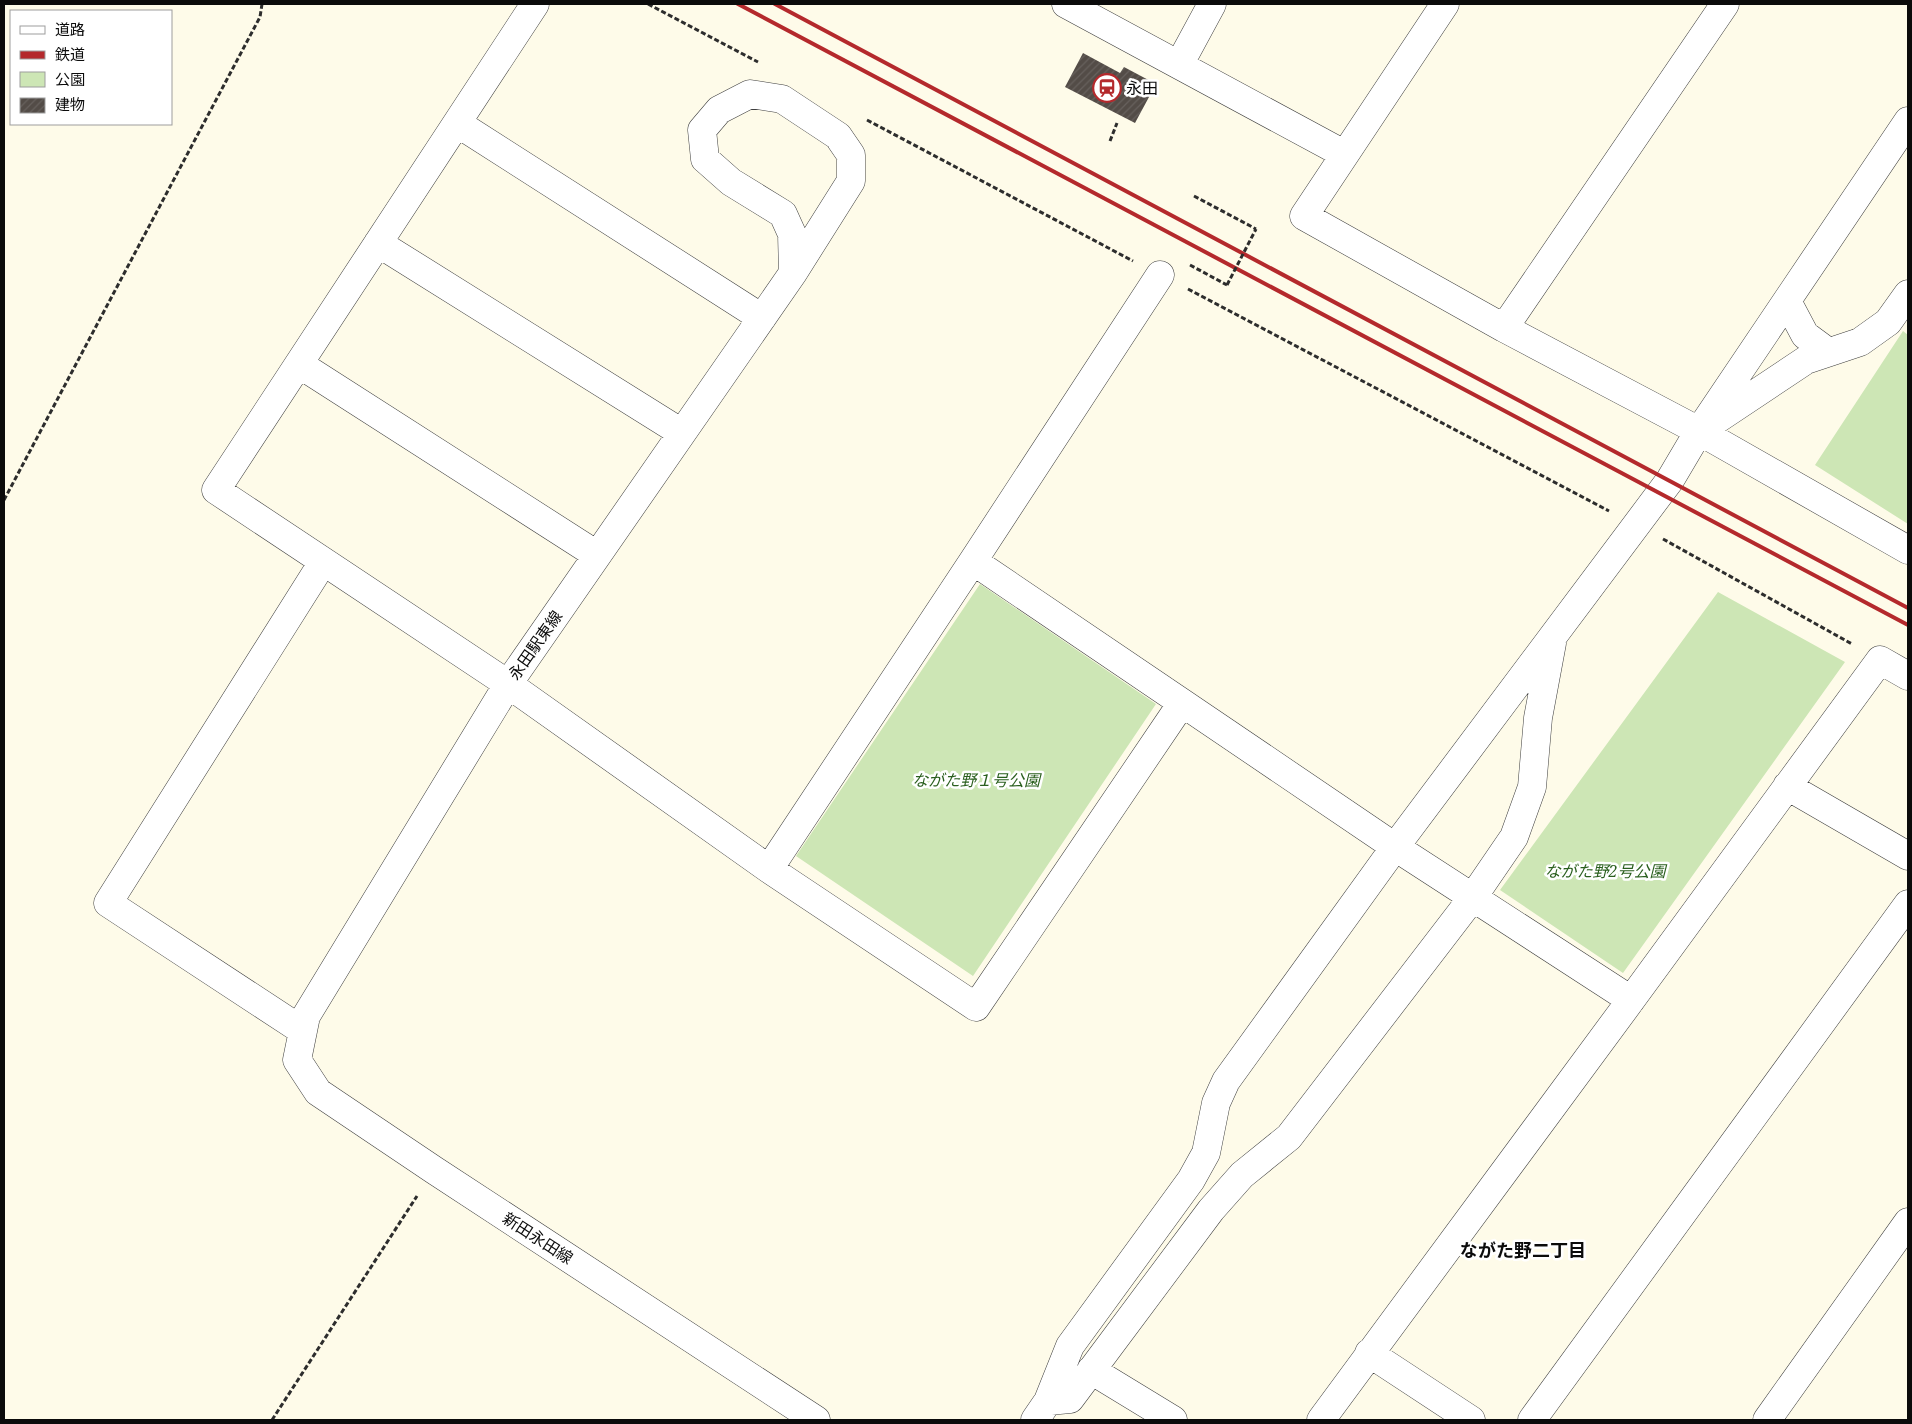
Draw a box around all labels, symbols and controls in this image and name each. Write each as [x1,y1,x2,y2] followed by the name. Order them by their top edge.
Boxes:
[10,10,172,125] legend
[55,19,85,39] text: 道路
[55,44,85,64] text: 鉄道
[55,69,85,89] text: 公園
[1092,73,1122,103] station icon: 永田
[1126,77,1158,99] place label: 永田
[55,94,85,114] text: 建物
[503,606,567,684] street label: 永田駅東線
[912,769,1042,791] park label: ながた野１号公園
[1545,860,1667,882] park label: ながた野2号公園
[498,1207,578,1269] street label: 新田永田線
[1460,1238,1586,1262] district label: ながた野二丁目

